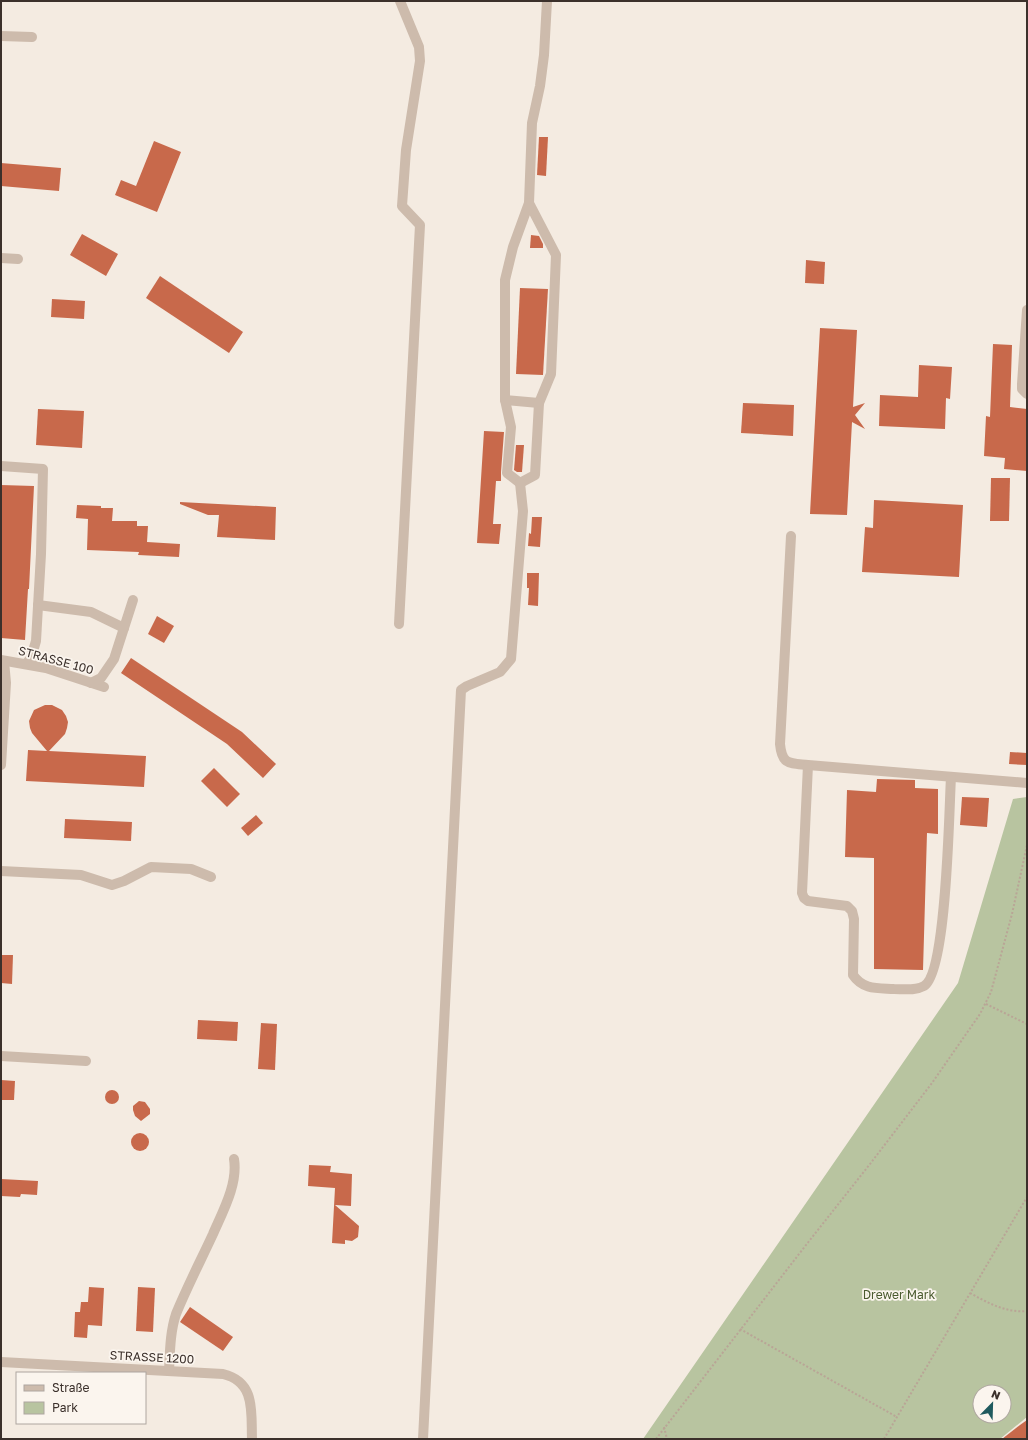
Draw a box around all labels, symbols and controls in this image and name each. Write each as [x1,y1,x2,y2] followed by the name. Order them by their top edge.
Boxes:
[17,643,95,677] street label: STRASSE 100
[863,1287,936,1302] park label: Drewer Mark
[109,1347,195,1367] street label: STRASSE 1200
[16,1372,146,1424] legend
[52,1380,90,1395] text: Straße
[972,1384,1012,1424] north arrow
[990,1387,1002,1402] text: N
[52,1400,78,1415] text: Park

